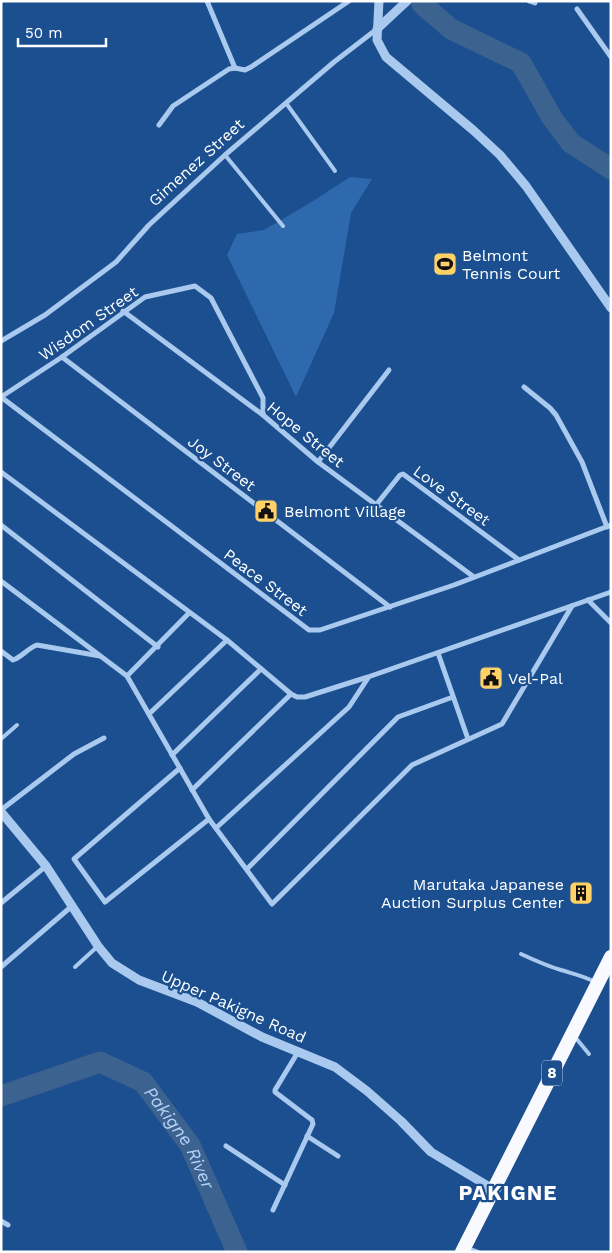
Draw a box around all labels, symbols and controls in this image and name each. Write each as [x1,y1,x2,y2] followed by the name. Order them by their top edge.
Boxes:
[18,15,105,47] scale bar
[25,24,62,42] text: 50 m
[145,114,248,210] street label: Gimenez Street
[462,246,561,283] place label: Belmont Tennis Court
[432,251,458,277] sports icon: Belmont Tennis Court
[35,282,142,365] street label: Wisdom Street
[263,397,348,472] street label: Hope Street
[184,432,260,495] street label: Joy Street
[410,461,494,530] street label: Love Street
[253,498,279,524] public building icon: Belmont Village
[284,502,406,521] place label: Belmont Village
[220,545,311,620] street label: Peace Street
[478,665,504,691] public building icon: Vel-Pal
[508,669,563,688] place label: Vel-Pal
[381,875,564,912] place label: Marutaka Japanese Auction Surplus Center
[568,880,594,906] building icon: Marutaka Japanese Auction Surplus Center
[158,966,309,1047] street label: Upper Pakigne Road
[542,1060,562,1086] road number: 8
[140,1082,219,1193] water label: Pakigne River
[458,1180,558,1205] district label: PAKIGNE

